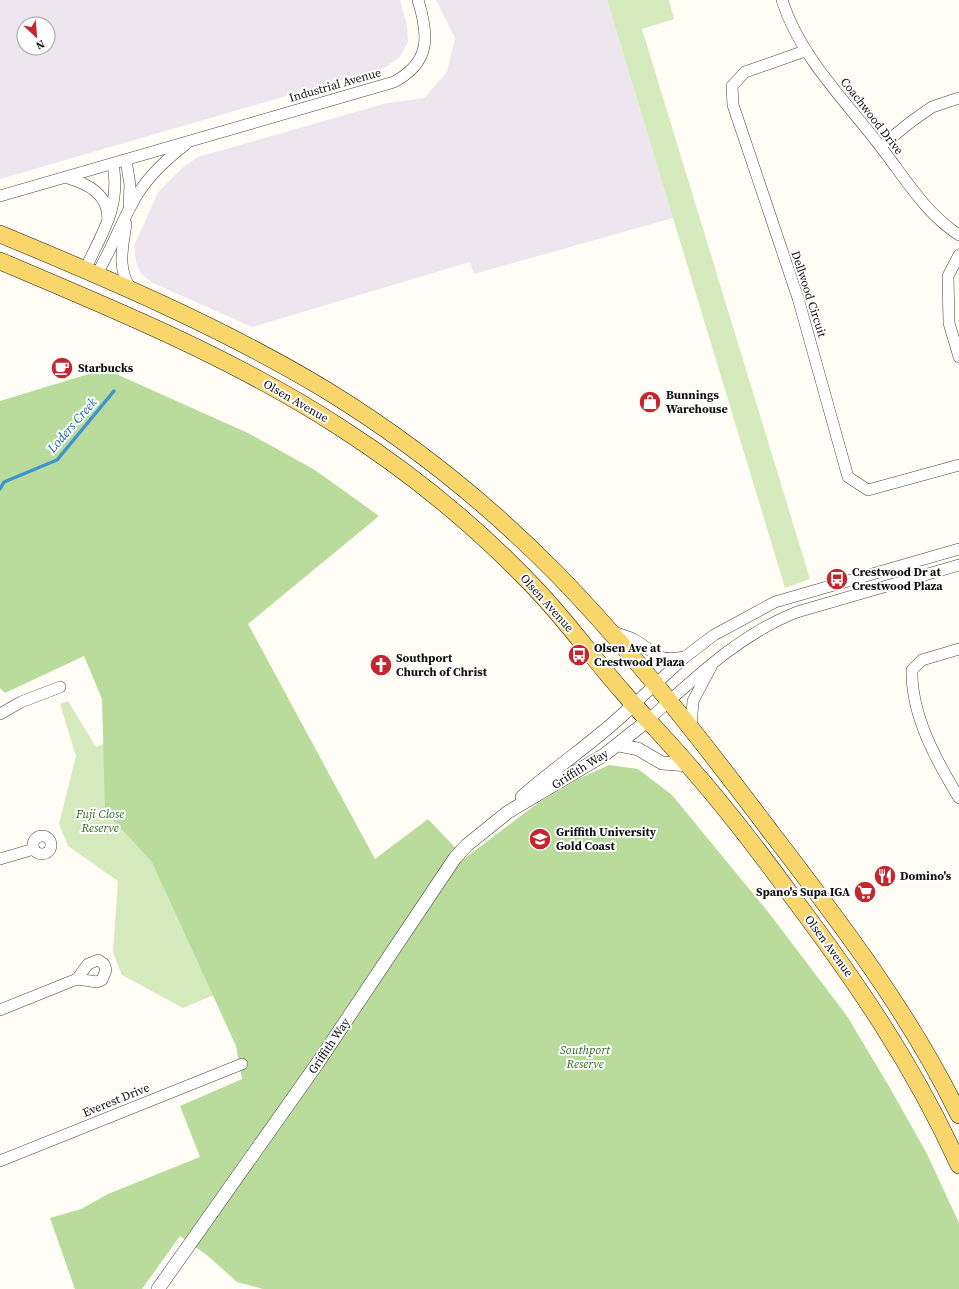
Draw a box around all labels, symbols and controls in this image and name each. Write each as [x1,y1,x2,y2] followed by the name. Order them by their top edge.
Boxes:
[16,16,56,56] north arrow
[33,36,47,53] text: N
[287,64,383,106] street label: Industrial Avenue
[837,74,907,158] street label: Coachwood Drive
[788,249,830,339] street label: Dellwood Circuit
[49,355,75,381] cafe icon: Starbucks
[78,360,134,376] place label: Starbucks
[260,376,332,426] street label: Olsen Avenue
[666,387,728,417] place label: Bunnings Warehouse
[637,389,663,415] shop icon: Bunnings Warehouse
[43,393,101,457] water label: Loders Creek
[852,564,943,594] place label: Crestwood Dr at Crestwood Plaza
[824,566,850,592] bus stop icon: Crestwood Dr at Crestwood Plaza
[517,571,577,635] street label: Olsen Avenue
[594,640,685,670] place label: Olsen Ave at Crestwood Plaza
[566,642,592,668] bus stop icon: Olsen Ave at Crestwood Plaza
[396,650,488,680] place label: Southport Church of Christ
[368,652,394,678] church icon: Southport Church of Christ
[549,745,612,793] street label: Griffith Way
[75,806,124,836] park label: Fuji Close Reserve
[556,824,657,854] place label: Griffith University Gold Coast
[527,826,553,852] school or university icon: Griffith University Gold Coast
[872,863,898,889] restaurant icon: Domino's
[900,868,952,884] place label: Domino's
[852,879,878,905] supermarket icon: Spano's Supa IGA
[756,884,850,900] place label: Spano's Supa IGA
[801,912,857,980] street label: Olsen Avenue
[304,1014,354,1077] street label: Griffith Way
[560,1042,611,1072] park label: Southport Reserve
[80,1079,152,1121] street label: Everest Drive

